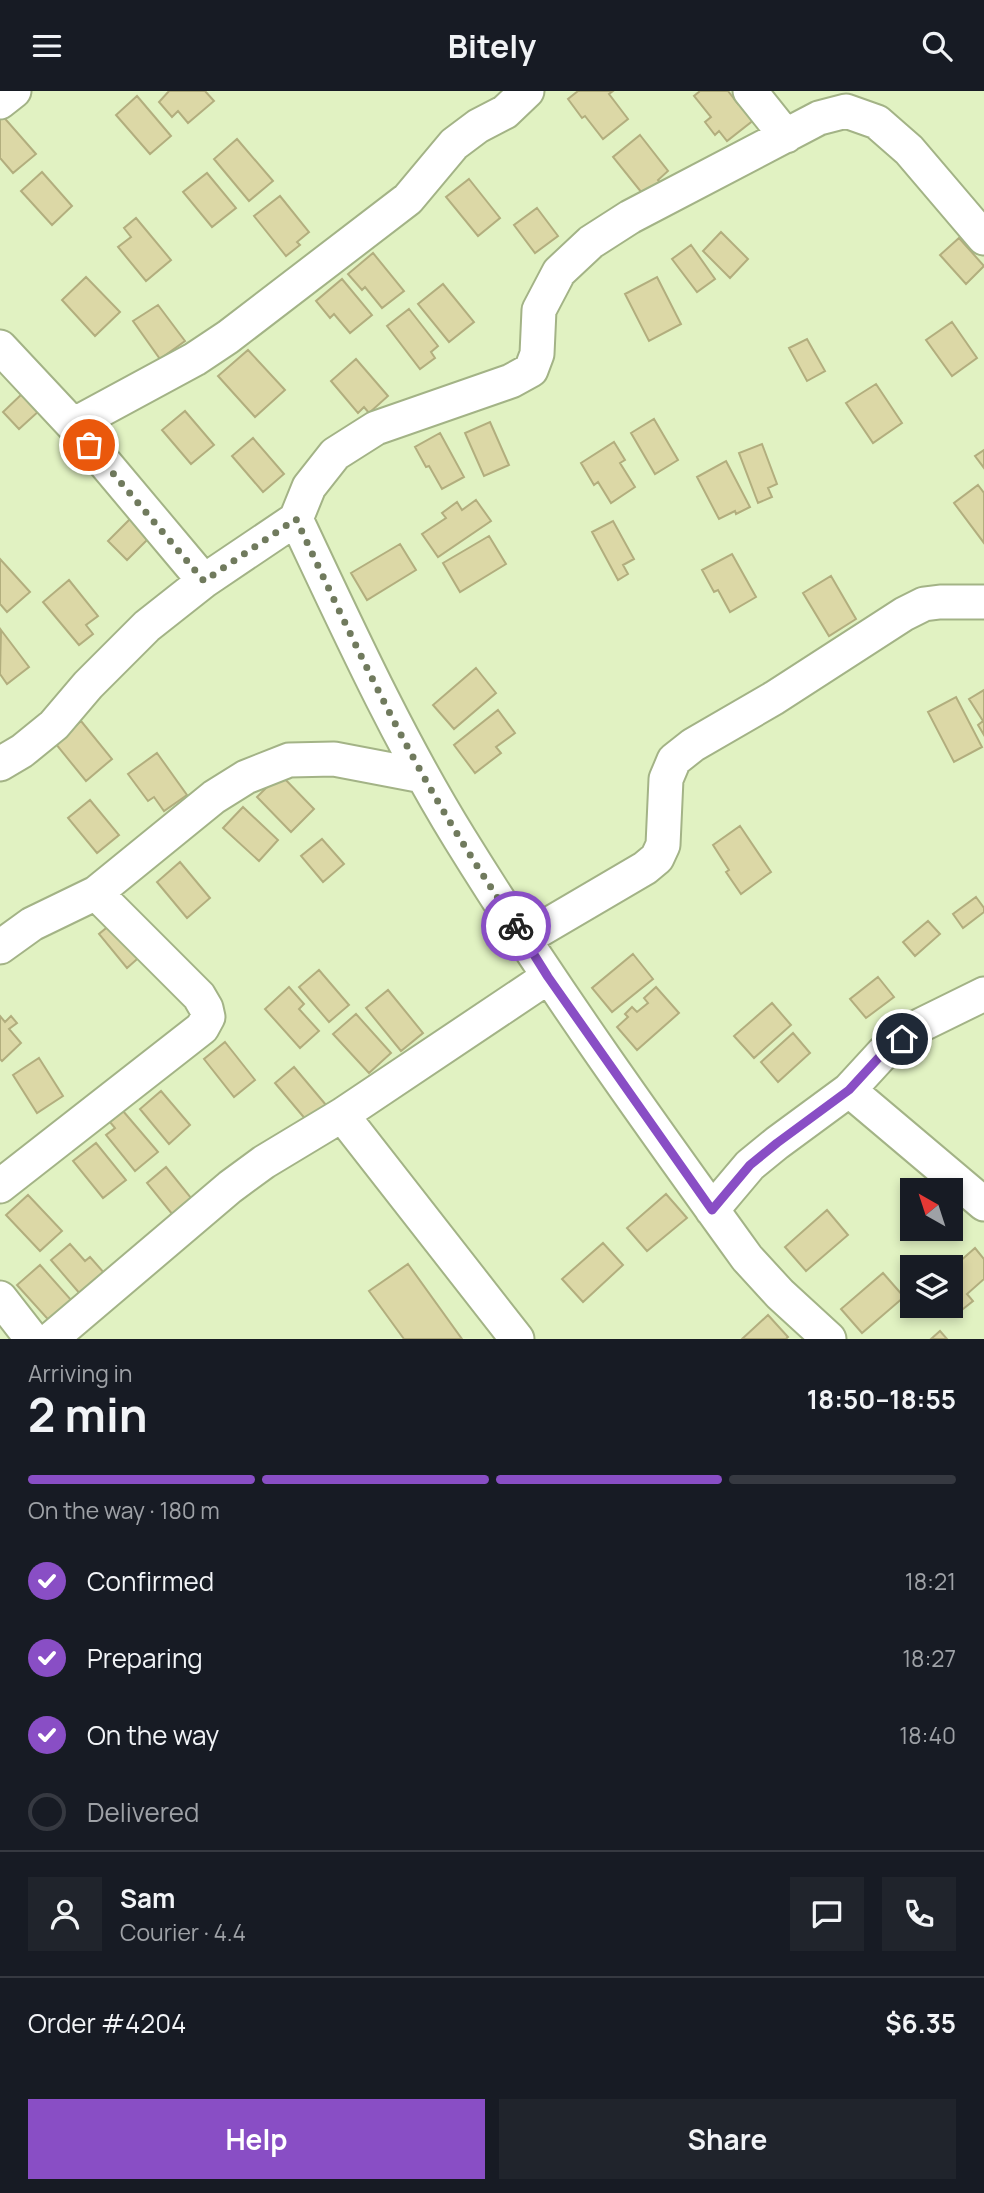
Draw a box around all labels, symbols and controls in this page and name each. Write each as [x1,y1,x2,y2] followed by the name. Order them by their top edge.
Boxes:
[448,24,536,68] text: Bitely
[28,27,66,65] icon: menu
[918,27,956,65] icon: search
[59,415,119,475] pin
[70,426,108,464] icon: bag
[481,891,551,961] courier
[497,907,535,945] icon: bike
[872,1009,932,1069] pin
[883,1020,921,1058] icon: home
[900,1178,962,1241] north arrow
[900,1178,963,1318] map controls
[900,1255,963,1318] button: layers
[28,1357,133,1389] text: Arriving in
[807,1381,956,1417] text: 18:50–18:55
[28,1383,148,1446] text: 2 min
[28,1494,220,1526] text: On the way · 180 m
[28,1562,66,1600] icon: check
[87,1563,214,1599] text: Confirmed
[905,1565,956,1597] text: 18:21
[28,1639,66,1677] icon: check
[87,1640,203,1676] text: Preparing
[902,1642,956,1674] text: 18:27
[28,1716,66,1754] icon: check
[87,1717,219,1753] text: On the way
[899,1719,956,1751] text: 18:40
[87,1794,199,1830] text: Delivered
[28,1877,102,1951] button: person
[790,1877,864,1951] button: chat
[882,1877,956,1951] button: phone
[120,1880,175,1916] text: Sam
[120,1916,246,1948] text: Courier · 4.4
[28,2005,186,2041] text: Order #4204
[885,2005,956,2041] text: $6.35
[28,2099,485,2179] button: Help
[499,2099,956,2179] button: Share

